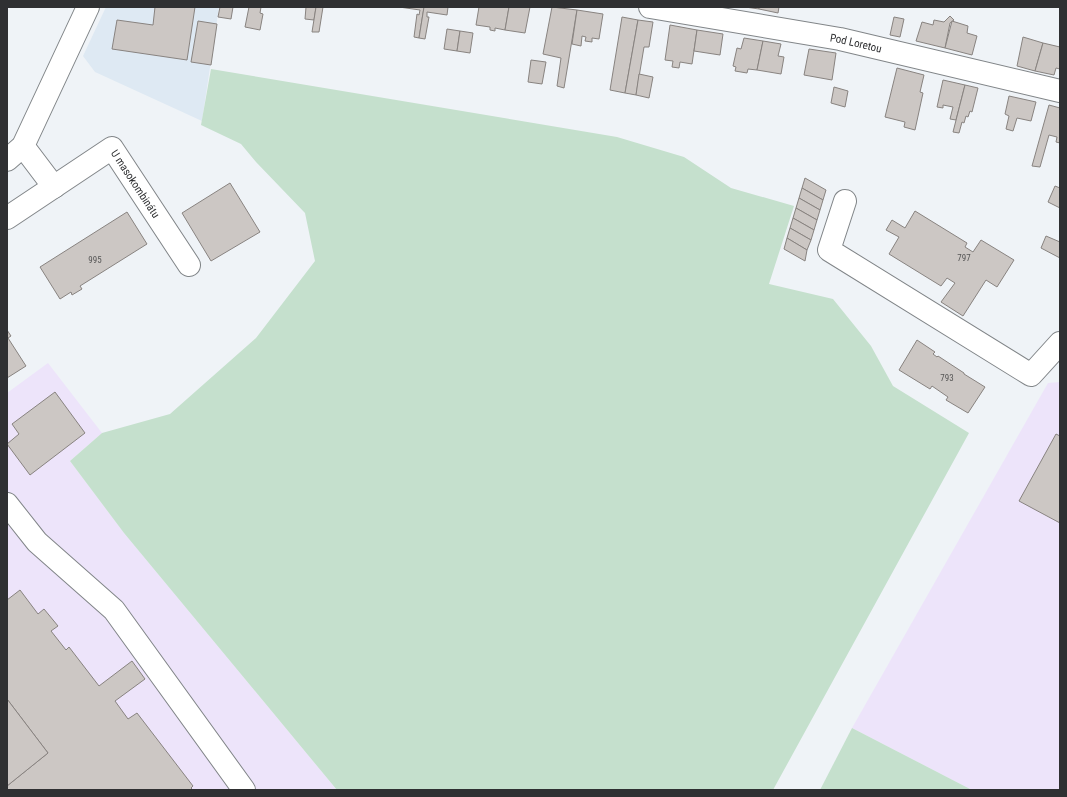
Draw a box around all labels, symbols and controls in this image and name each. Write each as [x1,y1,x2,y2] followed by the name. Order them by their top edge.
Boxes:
[829,31,883,56] street label: Pod Loretou
[108,148,162,221] street label: U masokombinátu
[957,253,971,263] house number: 797
[88,255,102,265] house number: 995
[940,373,954,383] house number: 793

